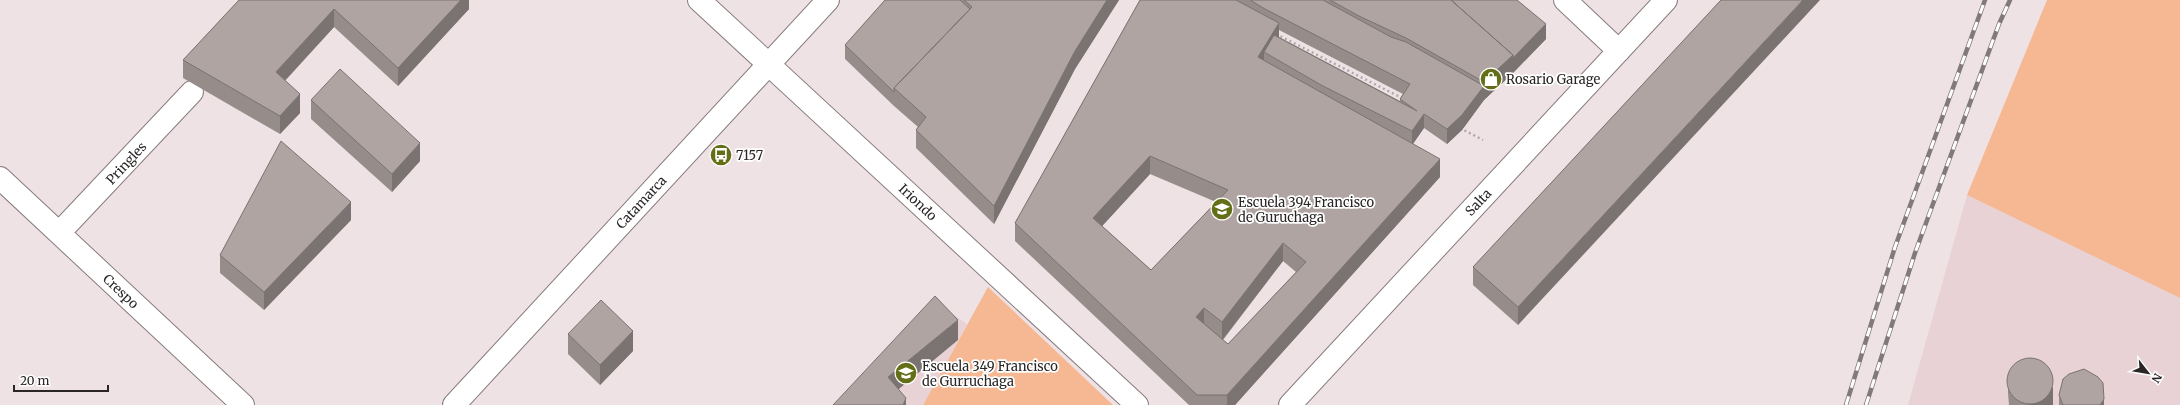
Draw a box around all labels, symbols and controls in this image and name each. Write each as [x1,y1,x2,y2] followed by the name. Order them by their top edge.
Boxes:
[1478,66,1504,92] shop icon: Rosario Garage
[1506,71,1601,88] place label: Rosario Garage
[102,139,150,188] street label: Pringles
[708,142,734,168] bus stop icon: 7157
[736,147,764,164] place label: 7157
[612,172,670,232] street label: Catamarca
[895,180,941,225] street label: Iriondo
[1462,185,1495,219] street label: Salta
[1238,194,1374,226] place label: Escuela 394 Francisco de Guruchaga
[1209,196,1235,222] school or university icon: Escuela 394 Francisco de Guruchaga
[99,270,142,313] street label: Crespo
[2128,353,2168,393] north arrow
[922,358,1058,390] place label: Escuela 349 Francisco de Gurruchaga
[893,360,919,386] school or university icon: Escuela 349 Francisco de Gurruchaga
[14,367,108,393] scale bar
[2148,371,2165,386] text: N
[20,373,49,388] text: 20 m

